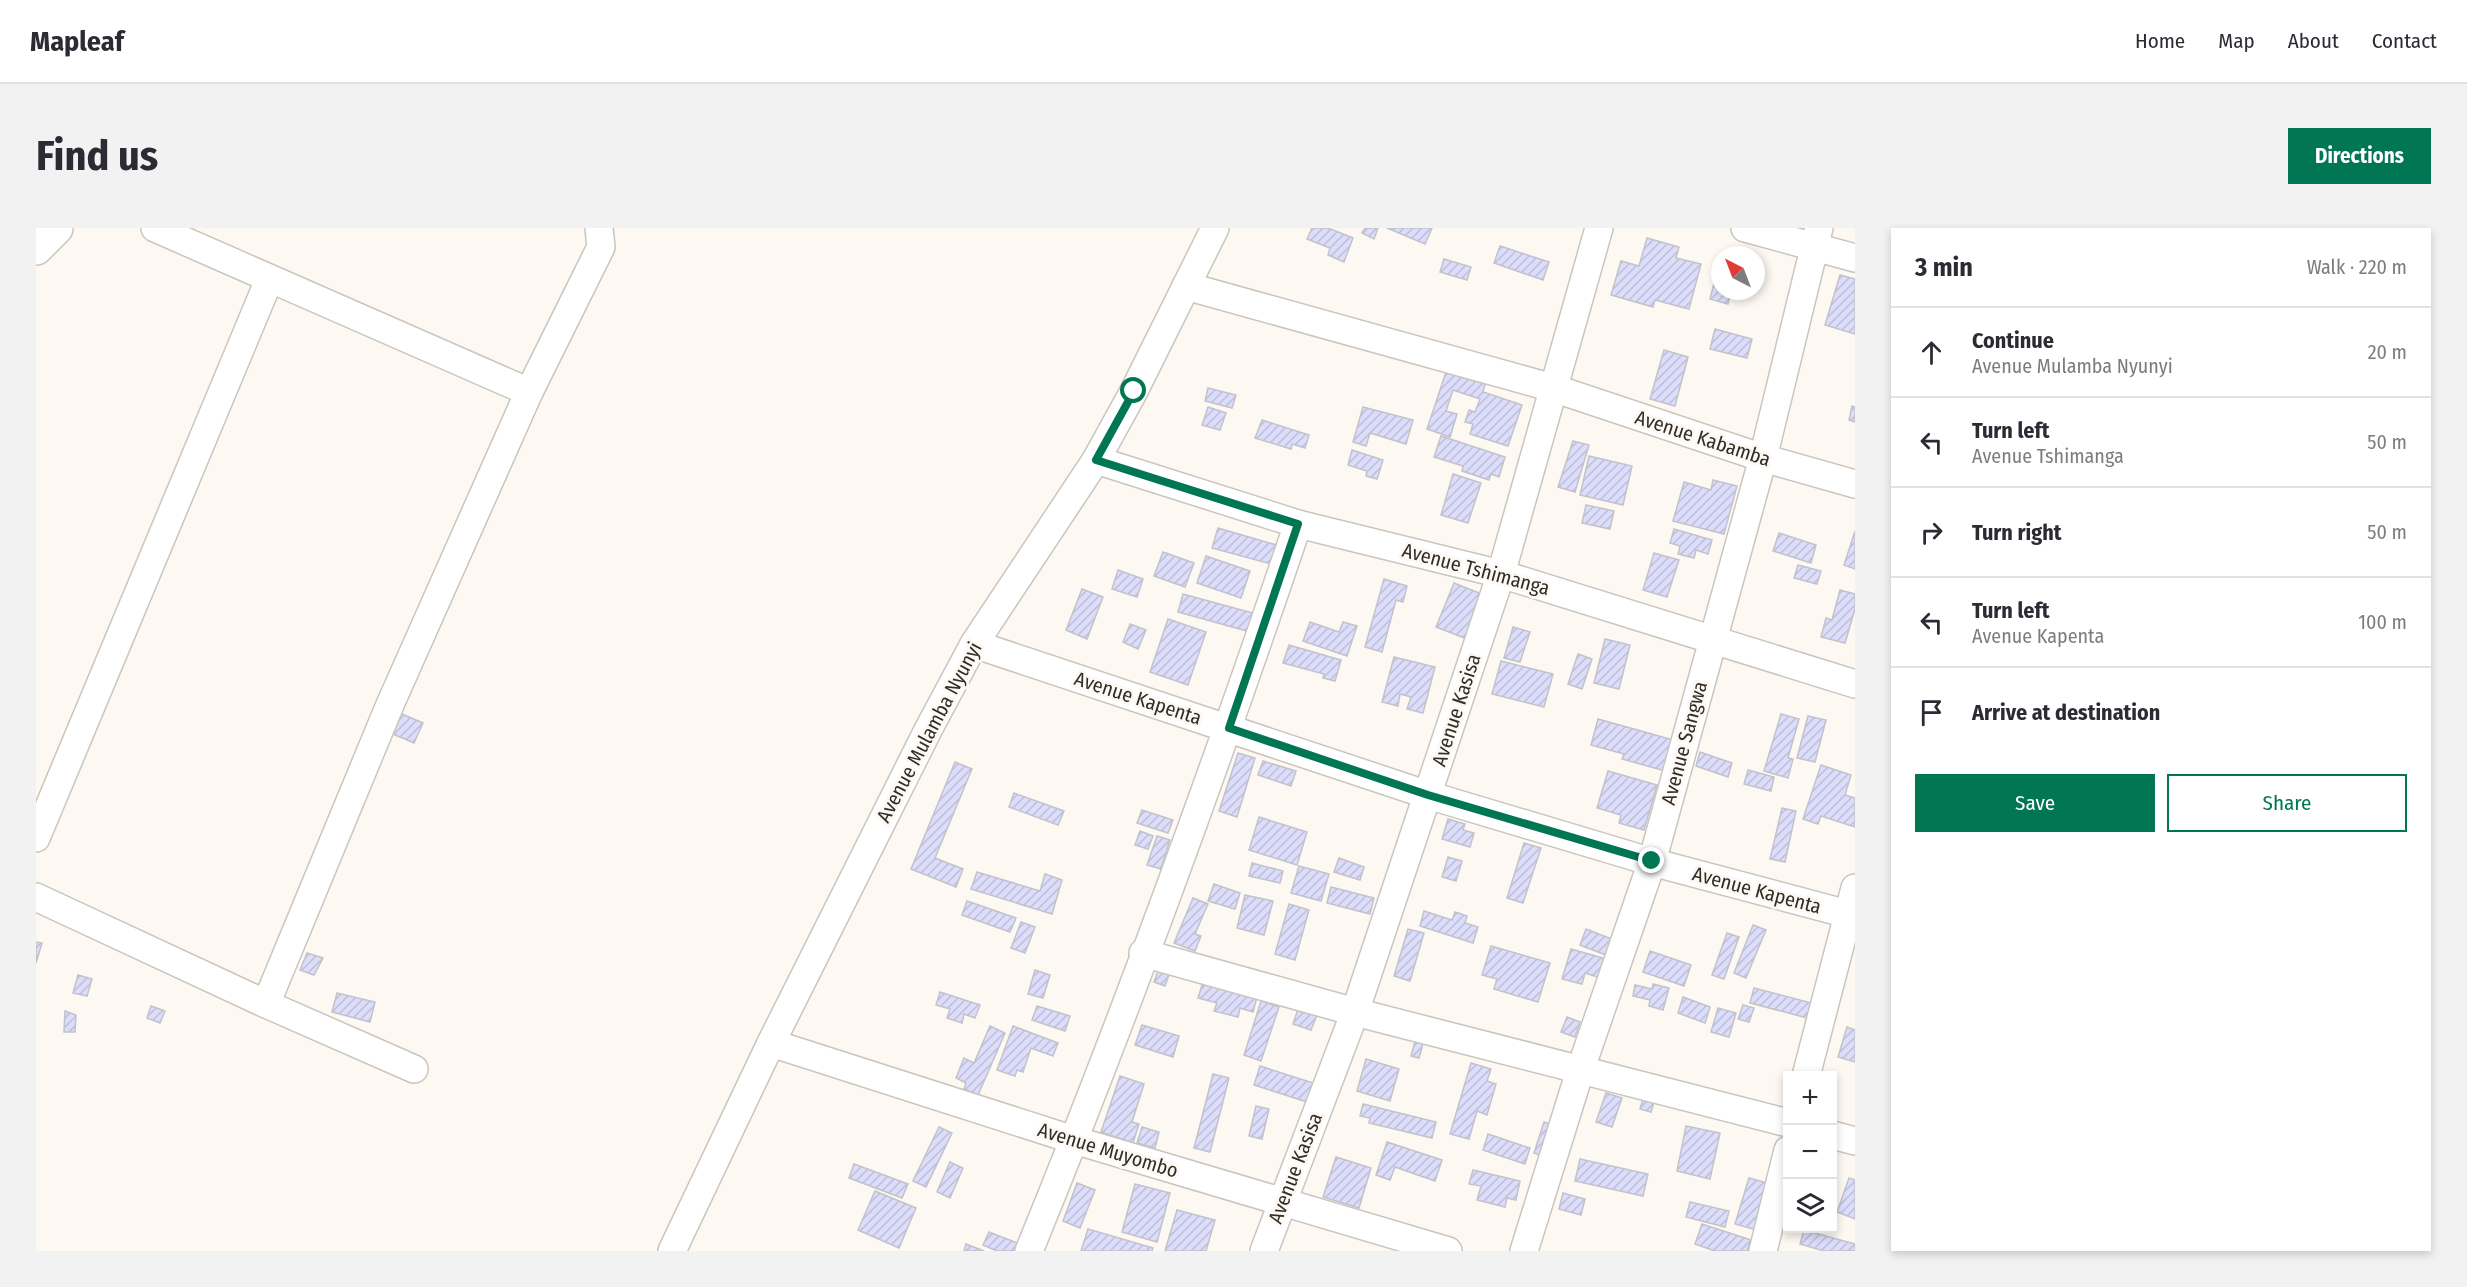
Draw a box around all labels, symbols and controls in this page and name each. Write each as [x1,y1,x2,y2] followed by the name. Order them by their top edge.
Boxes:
[30,25,124,58] text: Mapleaf
[2135,28,2185,54] text: Home
[2218,28,2255,54] text: Map
[2288,28,2339,54] text: About
[2372,28,2437,54] text: Contact
[2288,128,2431,184] button: Directions
[36,131,158,181] text: Find us
[1711,246,1765,300] north arrow
[1915,252,1973,283] text: 3 min
[2307,255,2407,279] text: Walk · 220 m
[1972,327,2054,354] text: Continue
[1915,336,1948,369] icon: ahead
[2368,340,2407,364] text: 20 m
[1972,354,2173,378] text: Avenue Mulamba Nyunyi
[1120,377,1146,403] route start
[1632,405,1774,471] street label: Avenue Kabamba
[1972,417,2050,444] text: Turn left
[1915,426,1948,459] icon: left
[2367,430,2407,454] text: 50 m
[1972,444,2124,468] text: Avenue Tshimanga
[1915,516,1948,549] icon: right
[1972,519,2061,546] text: Turn right
[2367,520,2407,544] text: 50 m
[1400,538,1552,600] street label: Avenue Tshimanga
[1972,597,2050,624] text: Turn left
[1915,606,1948,639] icon: left
[2358,610,2407,634] text: 100 m
[1972,624,2104,648] text: Avenue Kapenta
[871,638,987,826] street label: Avenue Mulamba Nyunyi
[1427,651,1485,769] street label: Avenue Kasisa
[1071,666,1205,730] street label: Avenue Kapenta
[1656,679,1712,807] street label: Avenue Sangwa
[1915,696,1948,729] icon: arrive
[1972,699,2160,726] text: Arrive at destination
[1915,774,2155,832] button: Save
[2167,774,2407,832] button: Share
[1638,847,1664,873] route end
[1690,861,1824,919] street label: Avenue Kapenta
[1783,1071,1837,1233] map controls
[1783,1071,1837,1125] button: +
[1263,1109,1327,1227] street label: Avenue Kasisa
[1035,1117,1181,1183] street label: Avenue Muyombo
[1783,1125,1837,1179] button: −
[1783,1179,1837,1233] button: layers

